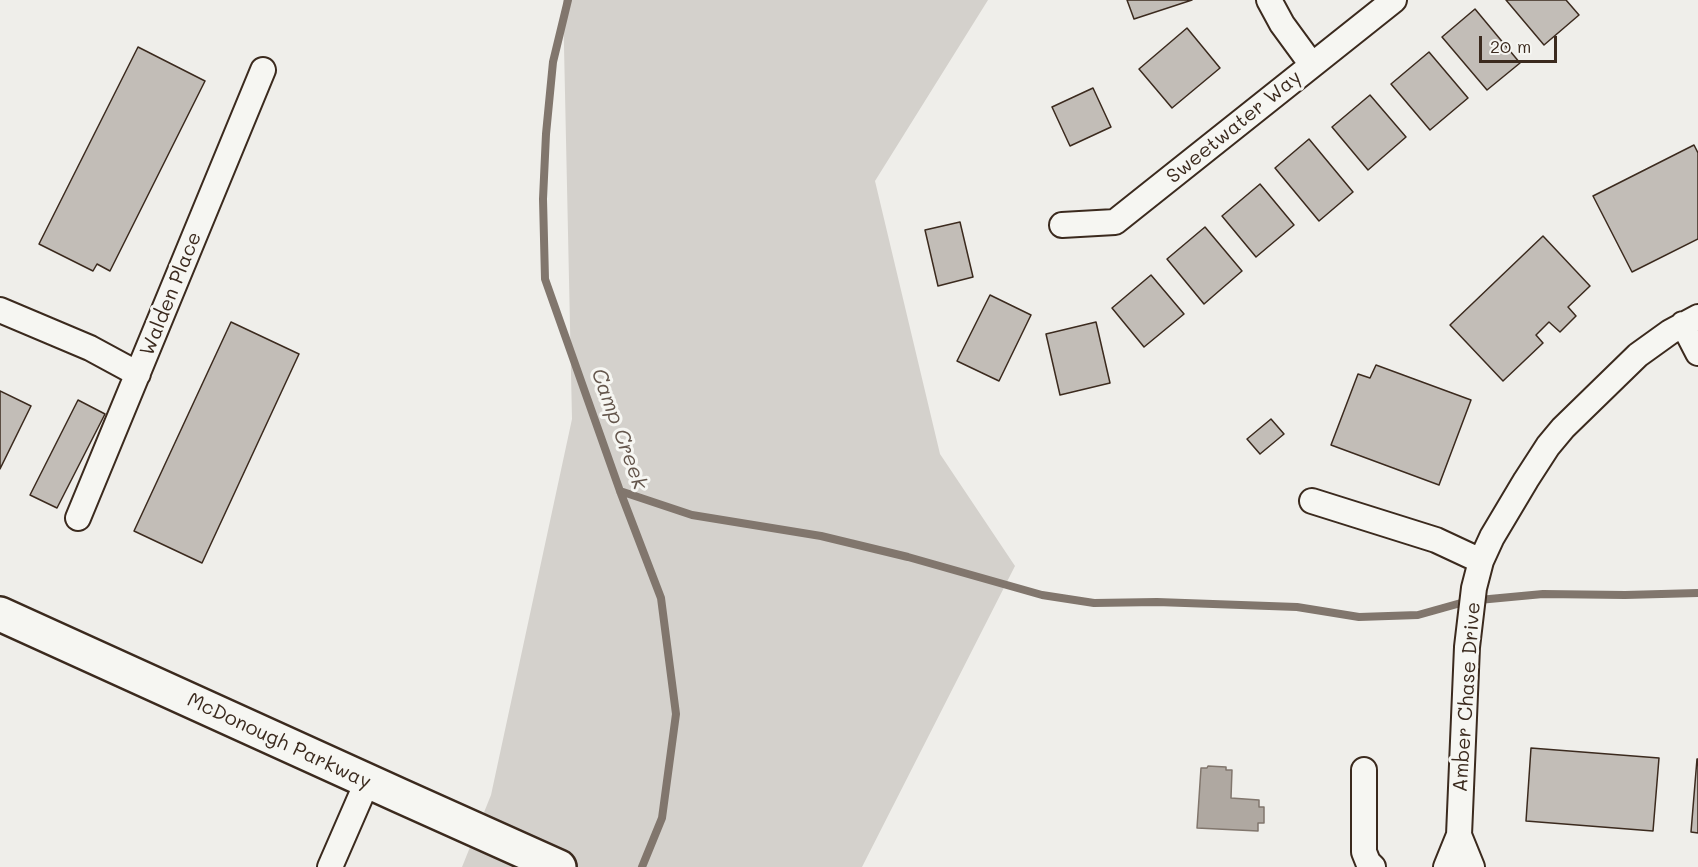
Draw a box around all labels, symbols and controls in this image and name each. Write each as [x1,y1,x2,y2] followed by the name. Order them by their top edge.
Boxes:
[1482,24,1560,62] scale bar
[1490,34,1531,58] text: 20 m
[1162,65,1306,189] street label: Sweetwater Way
[135,229,207,359] street label: Walden Place
[585,365,653,493] water label: Camp Creek
[1448,601,1486,793] street label: Amber Chase Drive
[183,688,375,794] street label: McDonough Parkway

